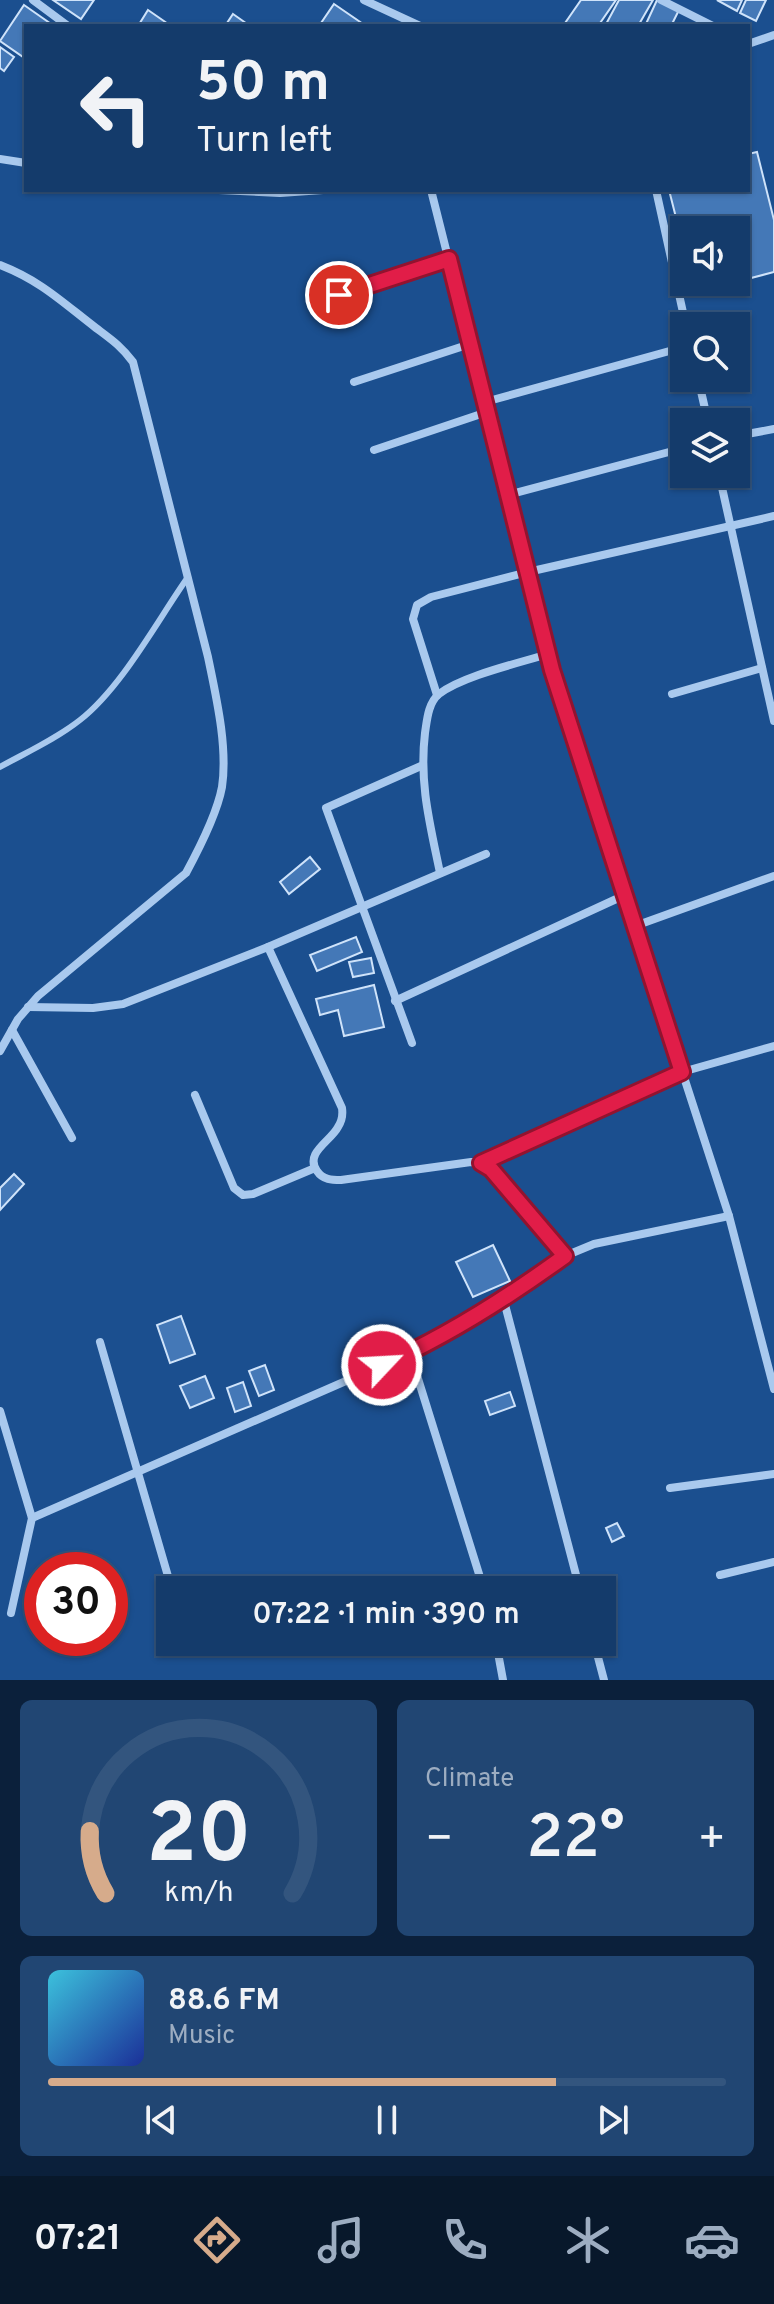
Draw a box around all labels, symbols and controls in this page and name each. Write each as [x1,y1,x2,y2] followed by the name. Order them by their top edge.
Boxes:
[196,50,330,120] text: 50 m
[64,56,168,160] icon: left
[196,119,333,165] text: Turn left
[670,216,750,488] map controls
[670,216,750,296] button: sound
[305,261,373,329] pin
[317,273,361,317] icon: arrive
[670,312,750,392] button: search
[670,408,750,488] button: layers
[340,1323,424,1407] position arrow
[24,1552,128,1656] speed limit sign: 30
[252,1597,520,1634] text: 07:22 · 1 min · 390 m
[425,1763,514,1796] text: Climate
[146,1787,251,1892] text: 20
[526,1803,625,1879] text: 22°
[425,1813,453,1869] text: −
[698,1813,726,1869] text: +
[164,1876,233,1912] text: km/h
[168,1983,280,2020] text: 88.6 FM
[168,2020,235,2053] text: Music
[139,2098,183,2142] icon: previous
[365,2098,409,2142] icon: pause
[591,2098,635,2142] icon: next
[189,2212,245,2268] icon: directions
[313,2212,369,2268] icon: music
[437,2212,493,2268] icon: phone
[560,2212,616,2268] icon: climate
[684,2212,740,2268] icon: car
[34,2217,121,2263] text: 07:21

